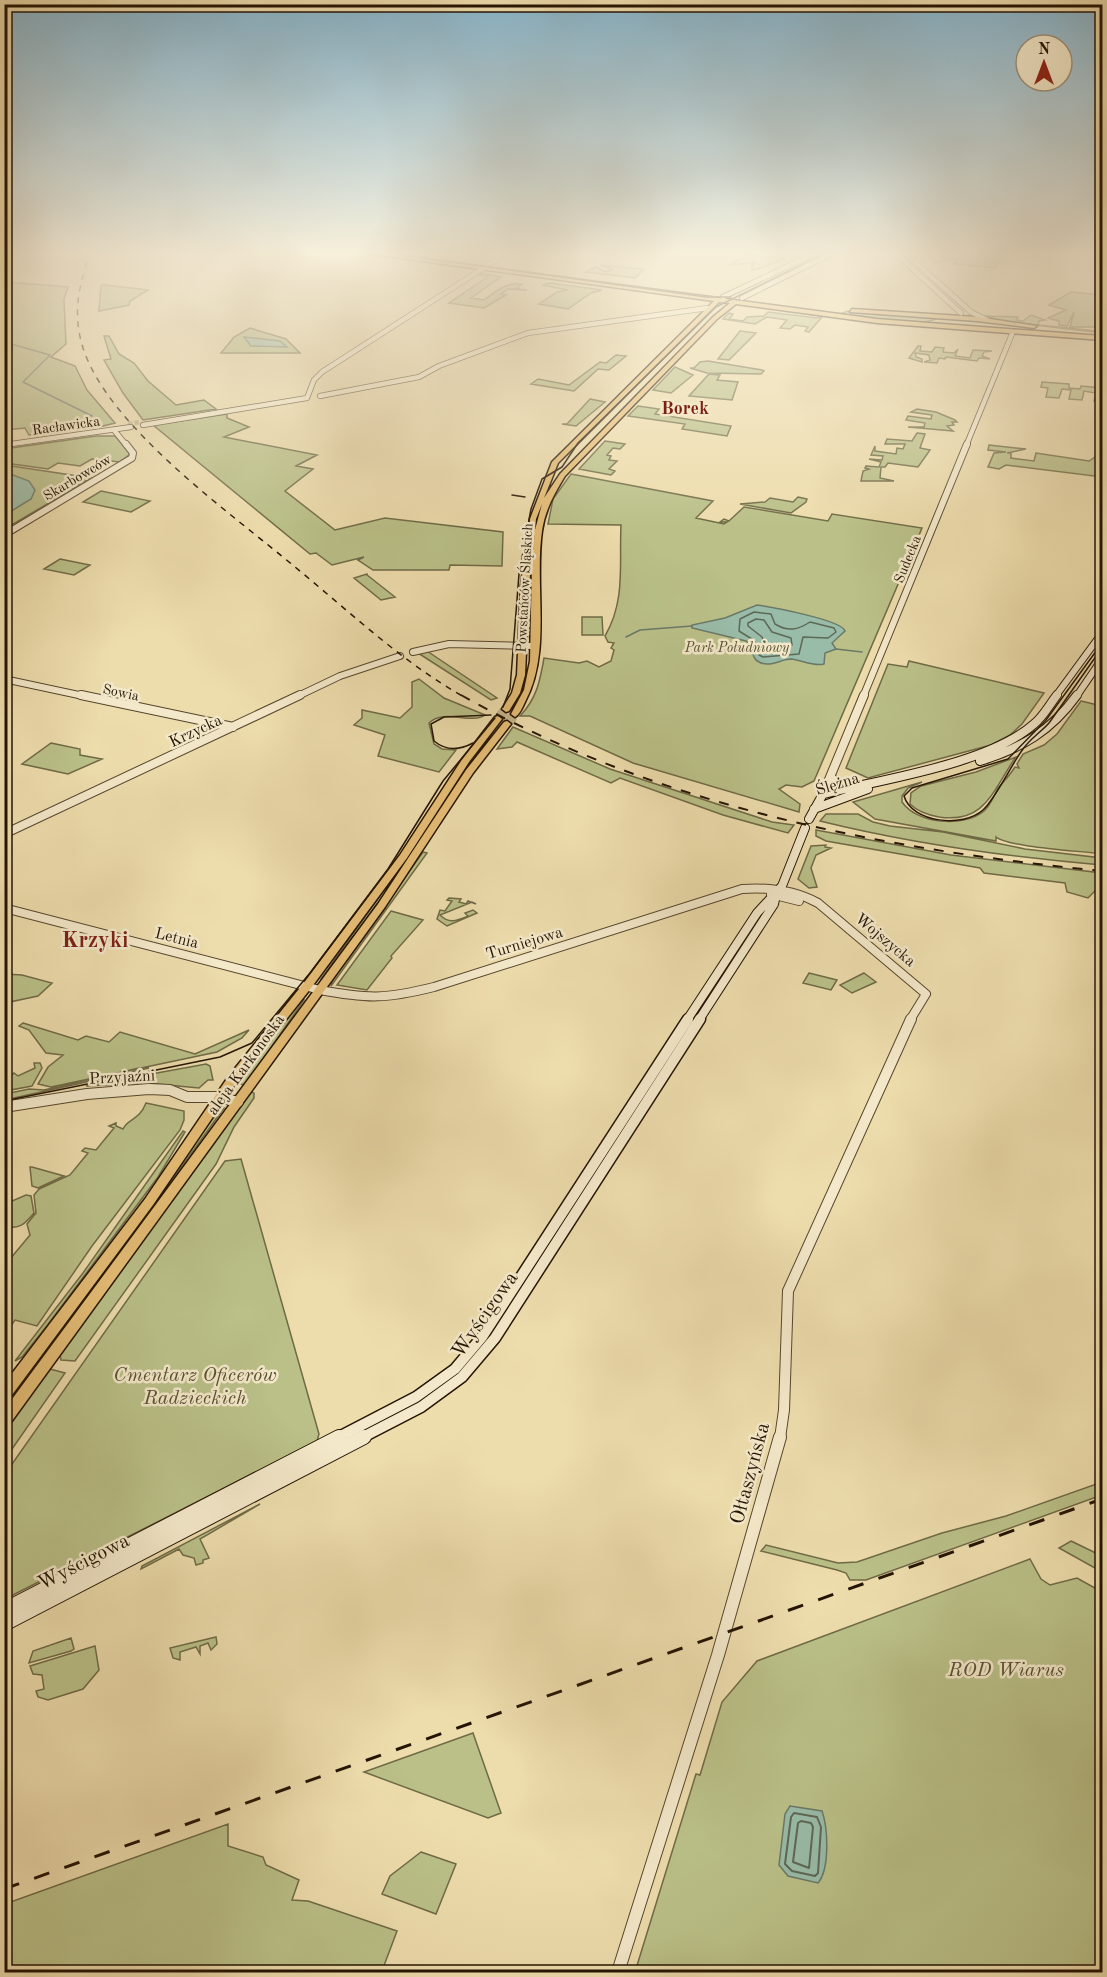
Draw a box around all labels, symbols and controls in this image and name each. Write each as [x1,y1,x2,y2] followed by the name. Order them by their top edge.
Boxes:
[1014,33,1074,93] north arrow
[1038,42,1051,58] text: N
[661,400,709,418] district label: Borek
[31,414,101,438] street label: Racławicka
[41,452,114,504] street label: Skarbowców
[511,522,535,653] street label: Powstańców Śląskich
[892,533,924,585] street label: Sudecka
[684,641,790,656] park label: Park Południowy
[101,682,140,704] street label: Sowia
[167,713,225,751] street label: Krzycka
[812,766,862,799] street label: Ślężna
[851,911,918,970] street label: Wojszycka
[484,925,565,963] street label: Turniejowa
[153,926,200,952] street label: Letnia
[62,930,128,952] district label: Krzyki
[205,1012,288,1118] street label: aleja Karkonoska
[89,1068,155,1088] street label: Przyjaźni
[449,1268,523,1362] street label: Wyścigowa
[113,1366,277,1409] park label: Cmentarz Oficerów Radzieckich
[728,1420,774,1526] street label: Ołtaszyńska
[35,1531,133,1594] street label: Wyścigowa
[947,1661,1064,1681] park label: ROD Wiarus

